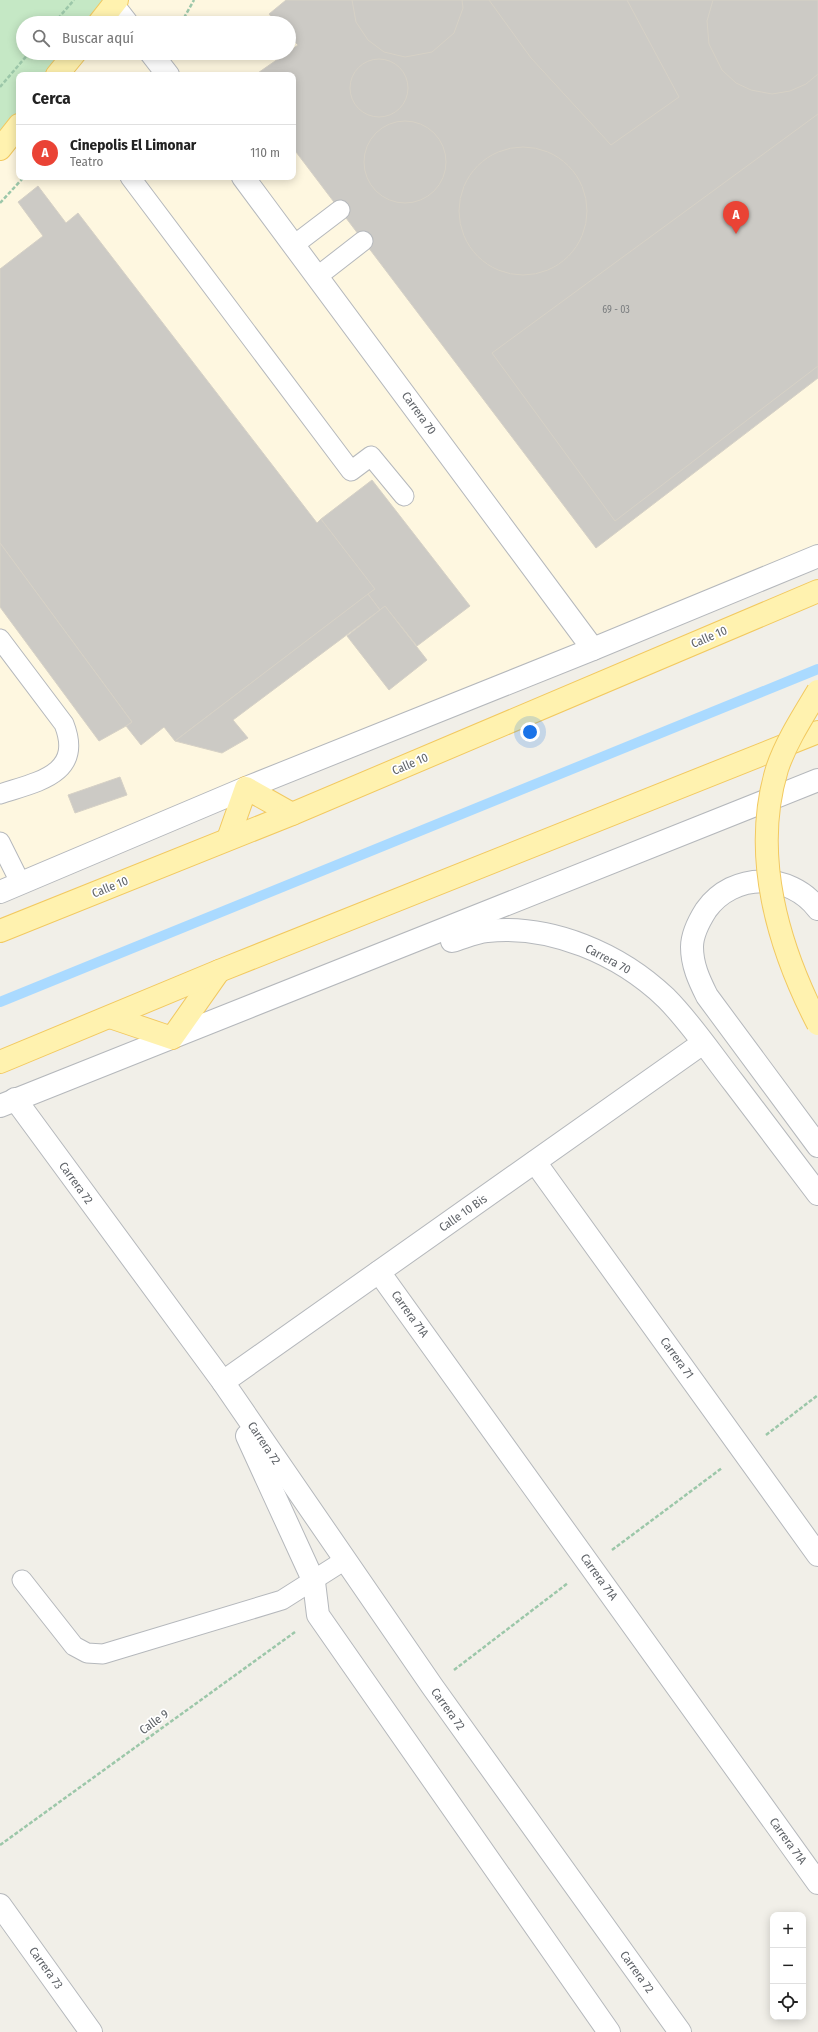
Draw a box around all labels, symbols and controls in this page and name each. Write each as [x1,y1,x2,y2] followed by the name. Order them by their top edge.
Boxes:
[16,16,296,60] search box
[30,27,52,49] icon: search
[62,29,134,47] text: Buscar aquí
[32,88,71,109] text: Cerca
[70,136,196,154] text: Cinepolis El Limonar
[41,145,49,160] text: A
[250,145,280,160] text: 110 m
[70,154,103,169] text: Teatro
[723,201,749,234] pin: A
[602,304,630,316] house number: 69 - 03
[399,389,439,437] street label: Carrera 70
[689,623,729,651] street label: Calle 10
[520,722,540,742] your location
[390,750,430,778] street label: Calle 10
[90,873,130,901] street label: Calle 10
[583,941,633,977] street label: Carrera 70
[56,1159,96,1207] street label: Carrera 72
[436,1191,490,1235] street label: Calle 10 Bis
[388,1288,432,1341] street label: Carrera 71A
[657,1335,697,1381] street label: Carrera 71
[245,1419,283,1467] street label: Carrera 72
[577,1551,621,1604] street label: Carrera 71A
[428,1685,468,1733] street label: Carrera 72
[137,1707,171,1737] street label: Calle 9
[766,1815,810,1868] street label: Carrera 71A
[770,1912,806,2020] map controls
[770,1912,806,1948] button: +
[26,1944,66,1992] street label: Carrera 73
[617,1948,657,1996] street label: Carrera 72
[770,1948,806,1984] button: −
[770,1984,806,2020] button: locate

